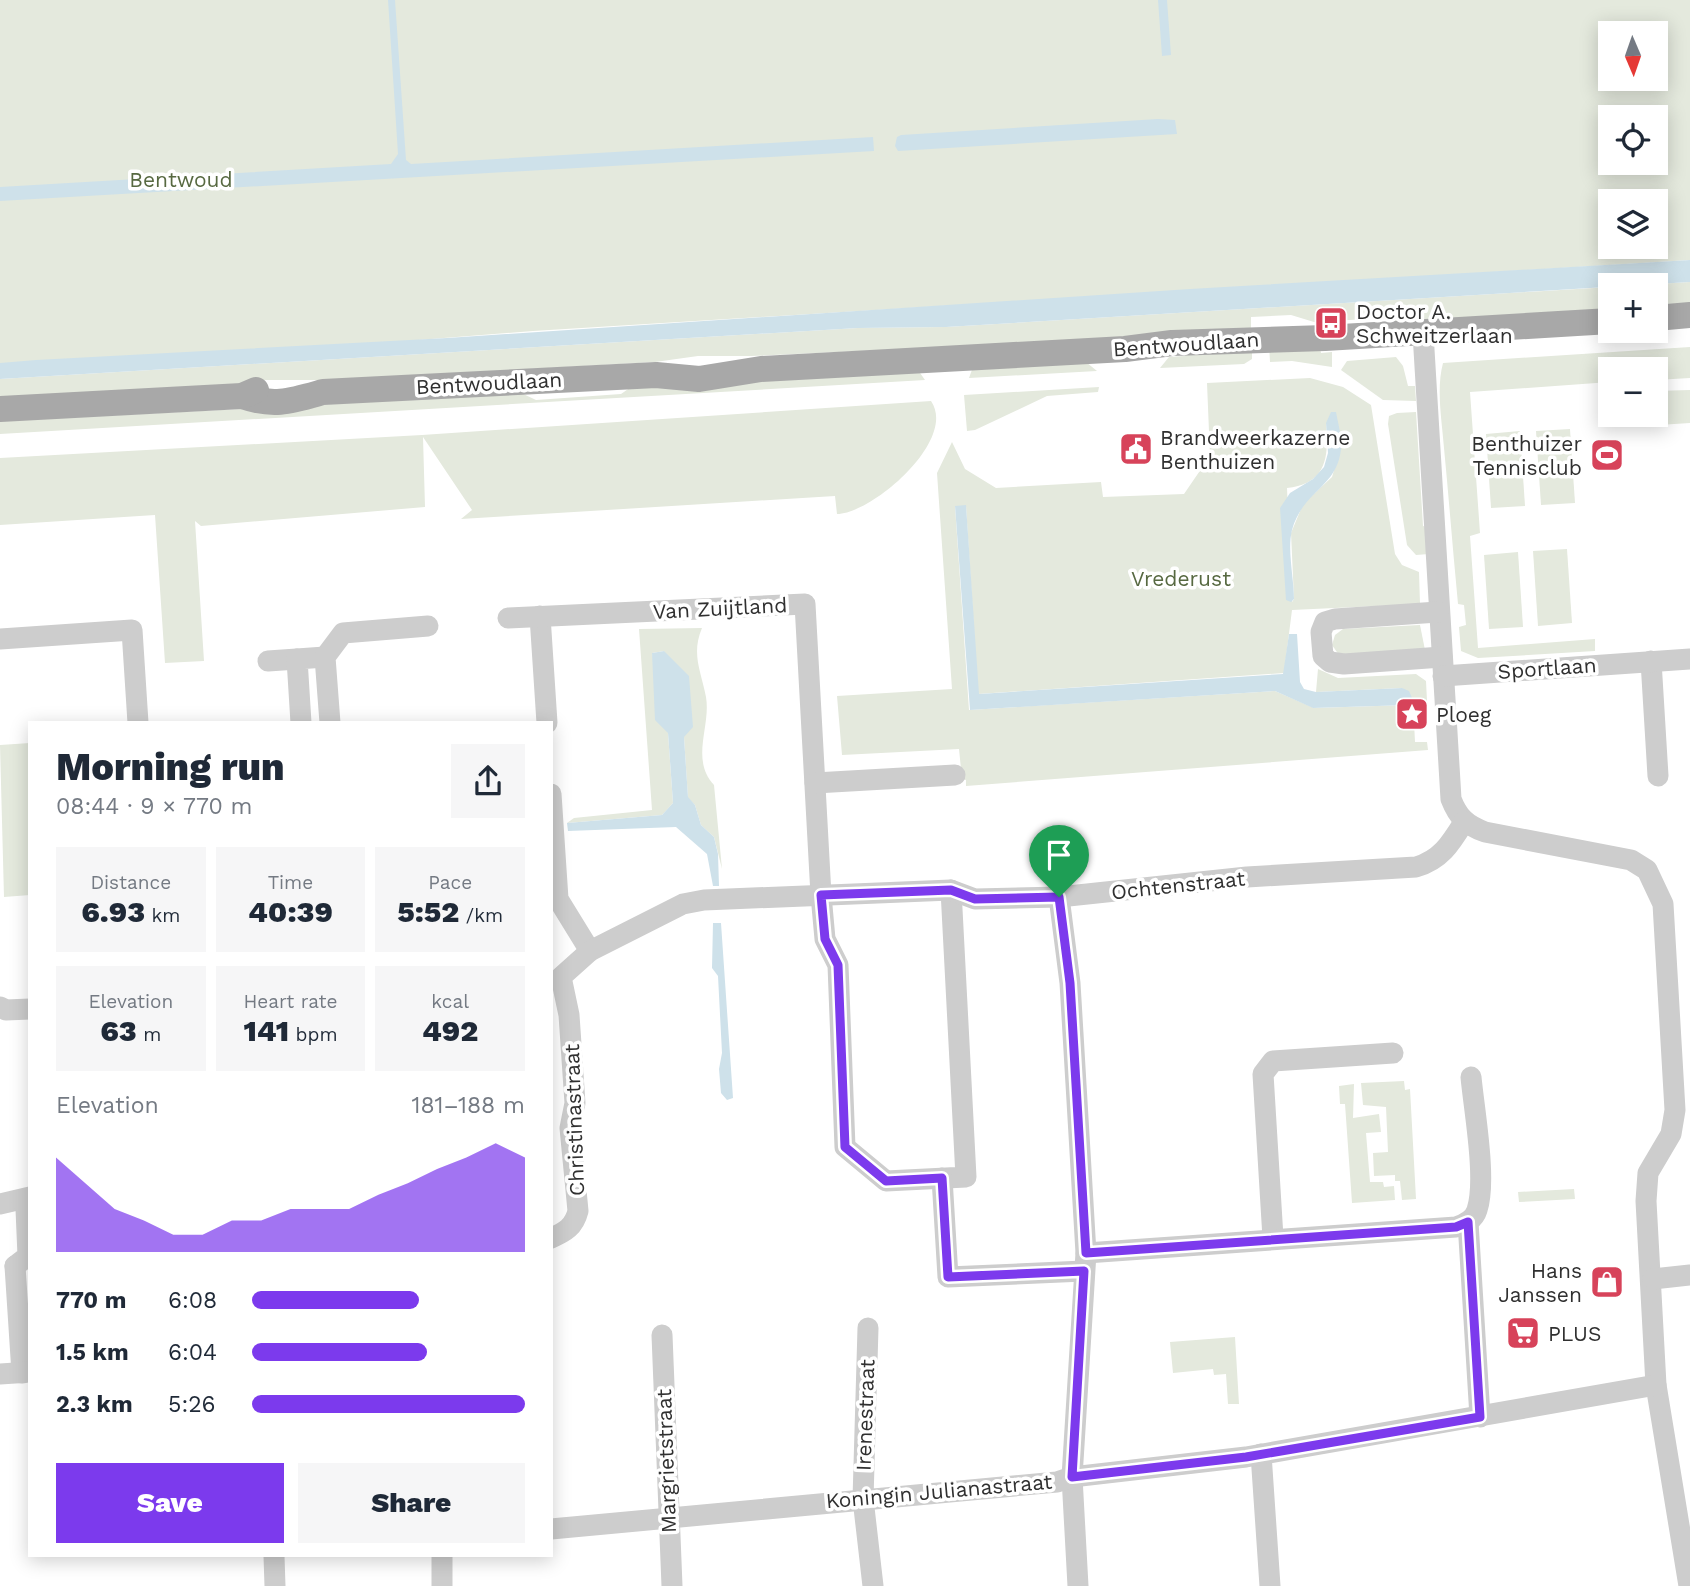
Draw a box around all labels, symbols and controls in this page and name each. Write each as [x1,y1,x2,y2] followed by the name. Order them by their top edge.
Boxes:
[1598,21,1668,91] north arrow
[1598,21,1668,427] map controls
[1598,105,1668,175] button: locate
[129,167,233,192] park label: Bentwoud
[1598,189,1668,259] button: layers
[1598,273,1668,343] button: +
[1356,299,1513,348] place label: Doctor A. Schweitzerlaan
[1312,304,1350,342] bus stop icon: Doctor A. Schweitzerlaan
[1112,326,1260,362] street label: Bentwoudlaan
[1598,357,1668,427] button: −
[415,367,563,399] street label: Bentwoudlaan
[1160,425,1351,474] place label: Brandweerkazerne Benthuizen
[1117,430,1155,468] public building icon: Brandweerkazerne Benthuizen
[1471,431,1582,480] place label: Benthuizer Tennisclub
[1588,436,1626,474] sports icon: Benthuizer Tennisclub
[1131,566,1231,591] park label: Vrederust
[652,592,788,624] street label: Van Zuijtland
[1497,652,1597,684] street label: Sportlaan
[1393,695,1431,733] place icon: Ploeg
[1436,702,1492,727] place label: Ploeg
[451,744,525,818] button: share
[56,745,285,789] text: Morning run
[56,793,253,820] text: 08:44 · 9 × 770 m
[1029,825,1089,897] pin
[1040,836,1078,874] icon: arrive
[1110,866,1246,904] street label: Ochtenstraat
[90,871,171,894] text: Distance
[268,871,313,894] text: Time
[428,871,472,894] text: Pace
[81,894,145,929] text: 6.93
[248,894,333,929] text: 40:39
[397,894,459,929] text: 5:52
[145,904,180,927] text: km
[459,904,503,927] text: /km
[88,990,173,1013] text: Elevation
[244,990,337,1013] text: Heart rate
[431,990,469,1013] text: kcal
[100,1013,137,1048] text: 63
[243,1013,289,1048] text: 141
[422,1013,478,1048] text: 492
[137,1023,161,1046] text: m
[289,1023,338,1046] text: bpm
[559,1043,589,1196] street label: Christinastraat
[56,1092,159,1119] text: Elevation
[411,1092,525,1119] text: 181–188 m
[1498,1258,1582,1307] place label: Hans Janssen
[1588,1263,1626,1301] shop icon: Hans Janssen
[56,1287,126,1314] text: 770 m
[168,1287,217,1314] text: 6:08
[1504,1314,1542,1352] supermarket icon: PLUS
[1548,1321,1601,1346] place label: PLUS
[56,1339,129,1366] text: 1.5 km
[168,1339,217,1366] text: 6:04
[851,1358,879,1471] street label: Irenestraat
[651,1388,681,1533] street label: Margrietstraat
[56,1391,133,1418] text: 2.3 km
[168,1391,216,1418] text: 5:26
[56,1463,284,1543] button: Save
[298,1463,525,1543] button: Share
[825,1469,1053,1513] street label: Koningin Julianastraat

